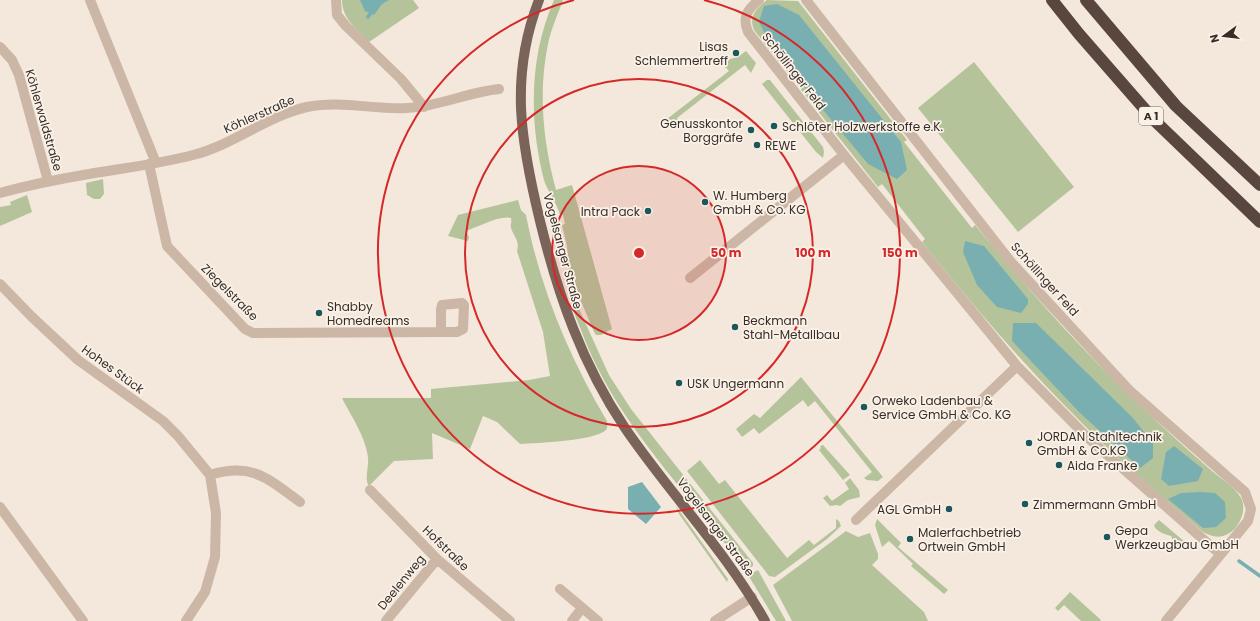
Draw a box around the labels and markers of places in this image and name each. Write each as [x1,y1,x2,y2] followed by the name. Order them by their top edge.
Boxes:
[635,38,728,69] place label: Lisas Schlemmertreff
[731,48,741,58] marker: Lisas Schlemmertreff
[660,115,744,146] place label: Genusskontor Borggräfe
[782,118,943,135] place label: Schlöter Holzwerkstoffe e.K.
[769,121,779,131] marker: Schlöter Holzwerkstoffe e.K.
[746,125,756,135] marker: Genusskontor Borggräfe
[765,137,796,154] place label: REWE
[752,140,762,150] marker: REWE
[713,187,806,218] place label: W. Humberg GmbH & Co. KG
[700,197,710,207] marker: W. Humberg GmbH & Co. KG
[581,203,641,220] place label: Intra Pack
[643,206,653,216] marker: Intra Pack
[632,246,646,260] centre of rings
[327,298,410,329] place label: Shabby Homedreams
[314,308,324,318] marker: Shabby Homedreams
[743,312,840,343] place label: Beckmann Stahl-Metallbau
[730,322,740,332] marker: Beckmann Stahl-Metallbau
[687,375,784,392] place label: USK Ungermann
[674,378,684,388] marker: USK Ungermann
[872,392,1011,423] place label: Orweko Ladenbau & Service GmbH & Co. KG
[859,402,869,412] marker: Orweko Ladenbau & Service GmbH & Co. KG
[1037,428,1163,459] place label: JORDAN Stahltechnik GmbH & Co.KG
[1024,438,1034,448] marker: JORDAN Stahltechnik GmbH & Co.KG
[1067,457,1137,474] place label: Aida Franke
[1054,460,1064,470] marker: Aida Franke
[1033,496,1156,513] place label: Zimmermann GmbH
[1020,499,1030,509] marker: Zimmermann GmbH
[877,501,941,518] place label: AGL GmbH
[944,504,954,514] marker: AGL GmbH
[1115,522,1239,553] place label: Gepa Werkzeugbau GmbH
[918,524,1021,555] place label: Malerfachbetrieb Ortwein GmbH
[1102,532,1112,542] marker: Gepa Werkzeugbau GmbH
[905,534,915,544] marker: Malerfachbetrieb Ortwein GmbH

